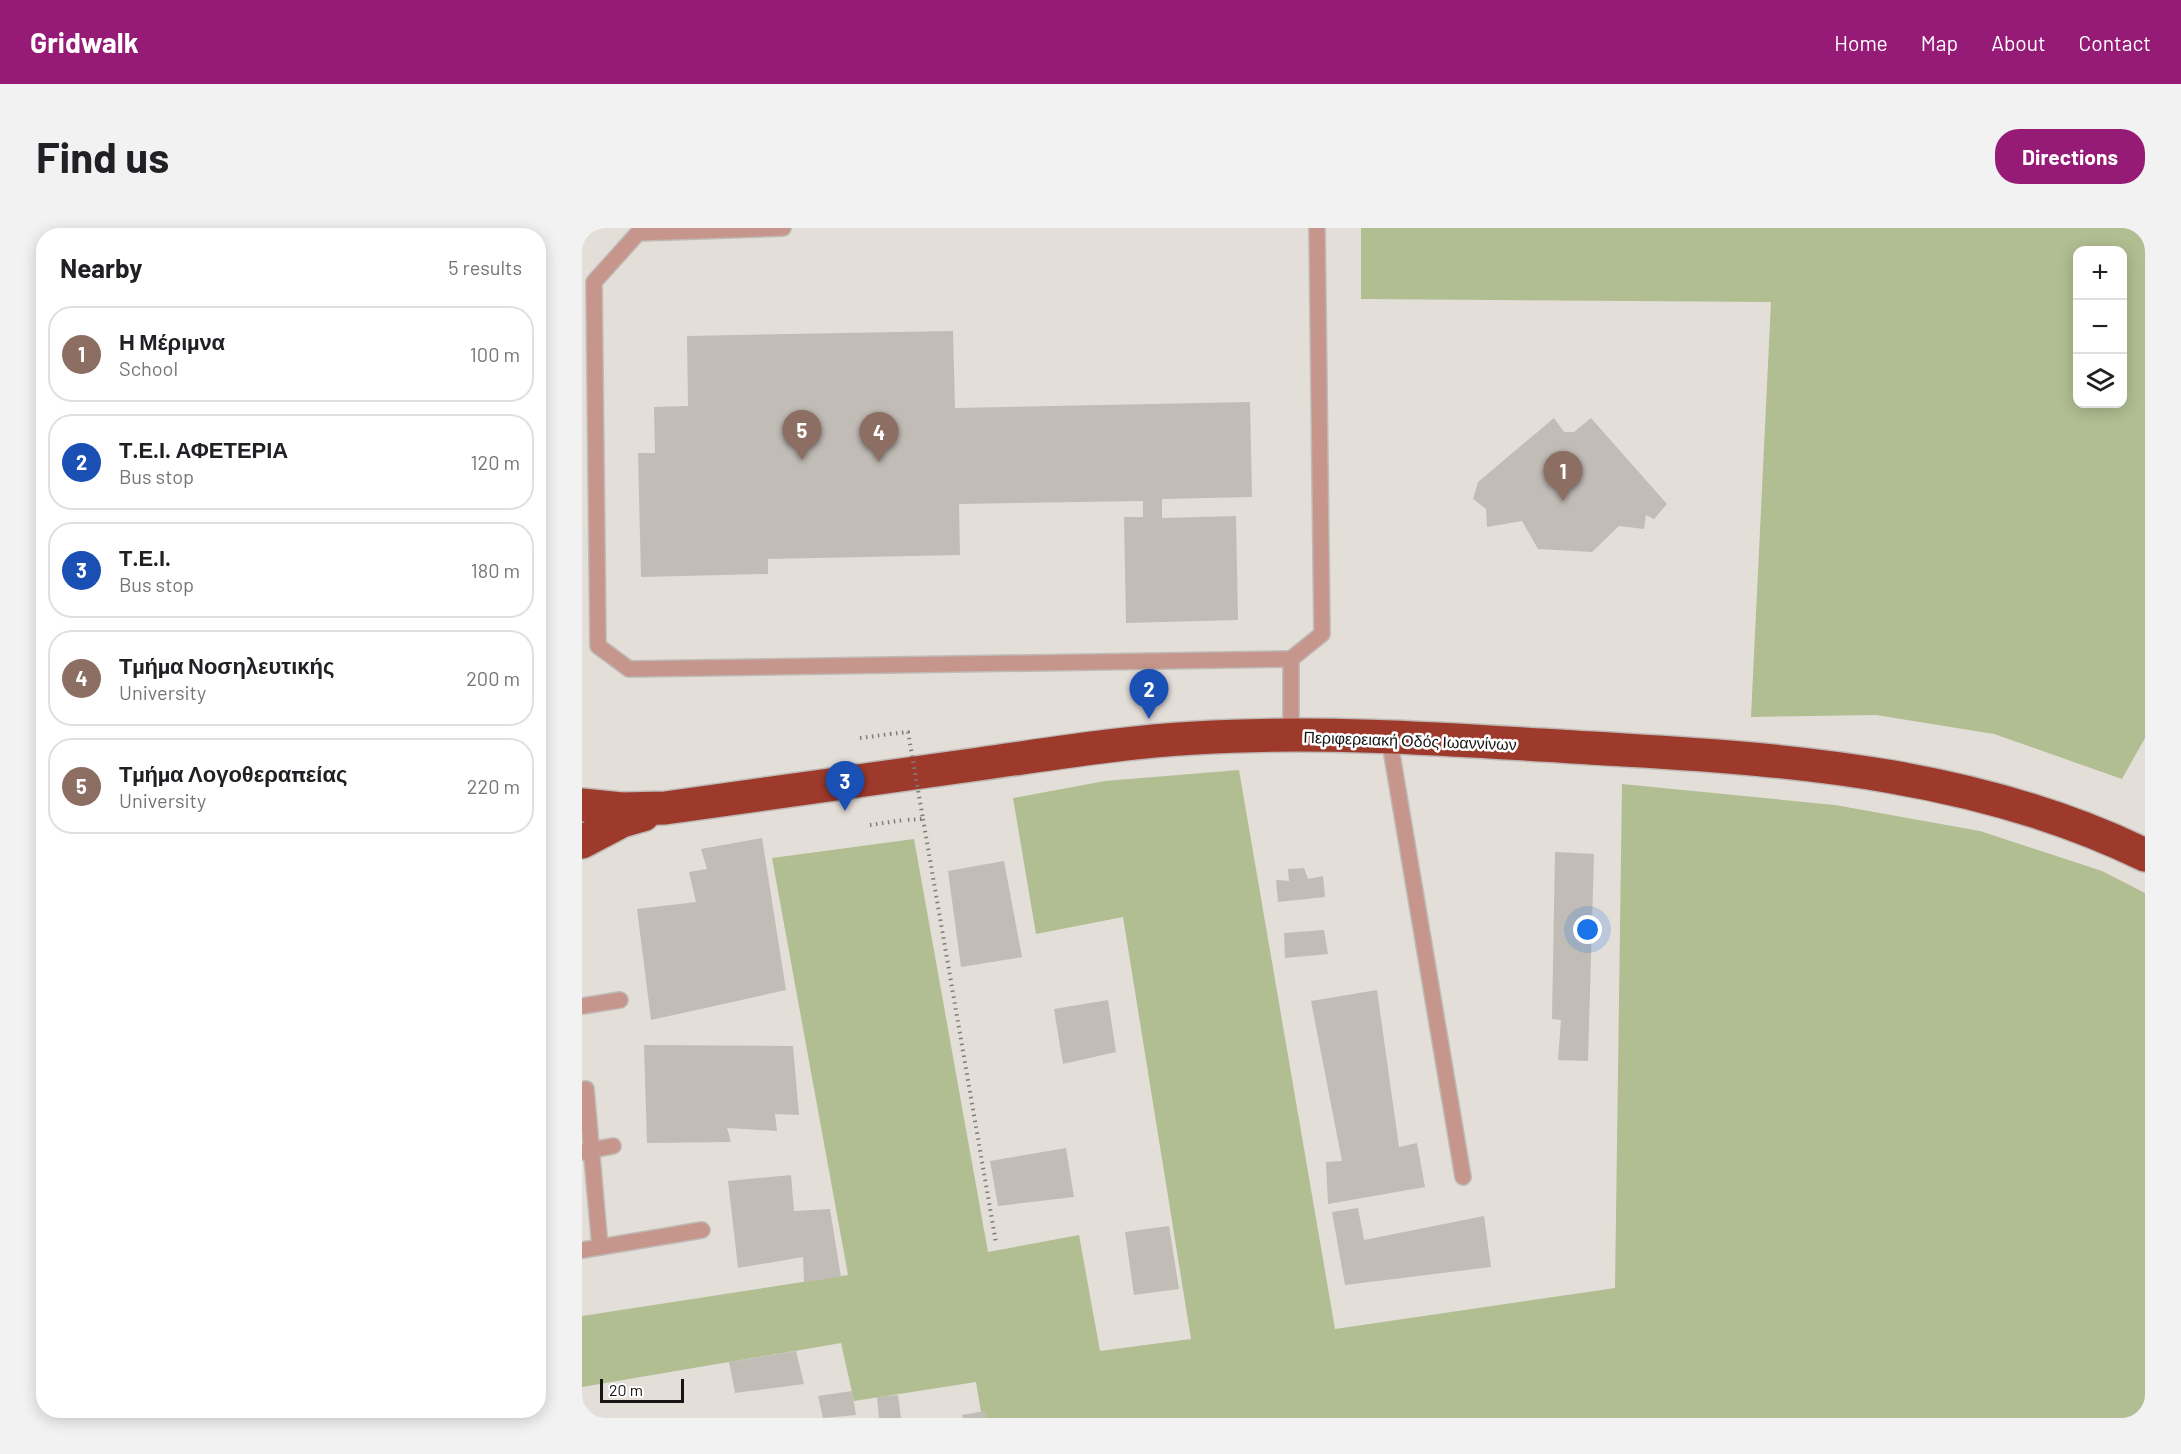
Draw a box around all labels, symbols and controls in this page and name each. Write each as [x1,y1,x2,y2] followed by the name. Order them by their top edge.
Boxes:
[30,25,139,59] text: Gridwalk
[1834,30,1888,55] text: Home
[1921,30,1958,55] text: Map
[1991,30,2046,55] text: About
[2079,30,2151,55] text: Contact
[1995,129,2145,184] button: Directions
[36,131,169,181] text: Find us
[2073,246,2127,408] map controls
[2073,246,2127,300] button: +
[60,252,142,283] text: Nearby
[448,255,522,279] text: 5 results
[2073,300,2127,354] button: −
[119,328,225,354] text: Η Μέριμνα
[78,342,85,366] text: 1
[470,342,520,366] text: 100 m
[2073,354,2127,408] button: layers
[119,356,178,380] text: School
[782,410,822,460] pin: 5
[860,412,898,462] pin: 4
[119,436,288,462] text: Τ.Ε.Ι. ΑΦΕΤΕΡΙΑ
[76,450,87,474] text: 2
[470,450,520,474] text: 120 m
[1544,452,1582,501] pin: 1
[119,464,194,488] text: Bus stop
[119,544,171,570] text: Τ.Ε.Ι.
[76,558,87,582] text: 3
[471,558,520,582] text: 180 m
[119,572,194,596] text: Bus stop
[119,652,334,678] text: Τμήμα Νοσηλευτικής
[75,666,88,690] text: 4
[466,666,520,690] text: 200 m
[1130,670,1168,719] pin: 2
[119,680,206,704] text: University
[1303,727,1517,753] street label: Περιφερειακή Οδός Ιωαννίνων
[119,760,347,786] text: Τμήμα Λογοθεραπείας
[826,762,864,811] pin: 3
[76,774,87,798] text: 5
[467,774,520,798] text: 220 m
[119,788,206,812] text: University
[1573,915,1602,944] your location
[600,1376,684,1404] scale bar
[609,1380,643,1399] text: 20 m

